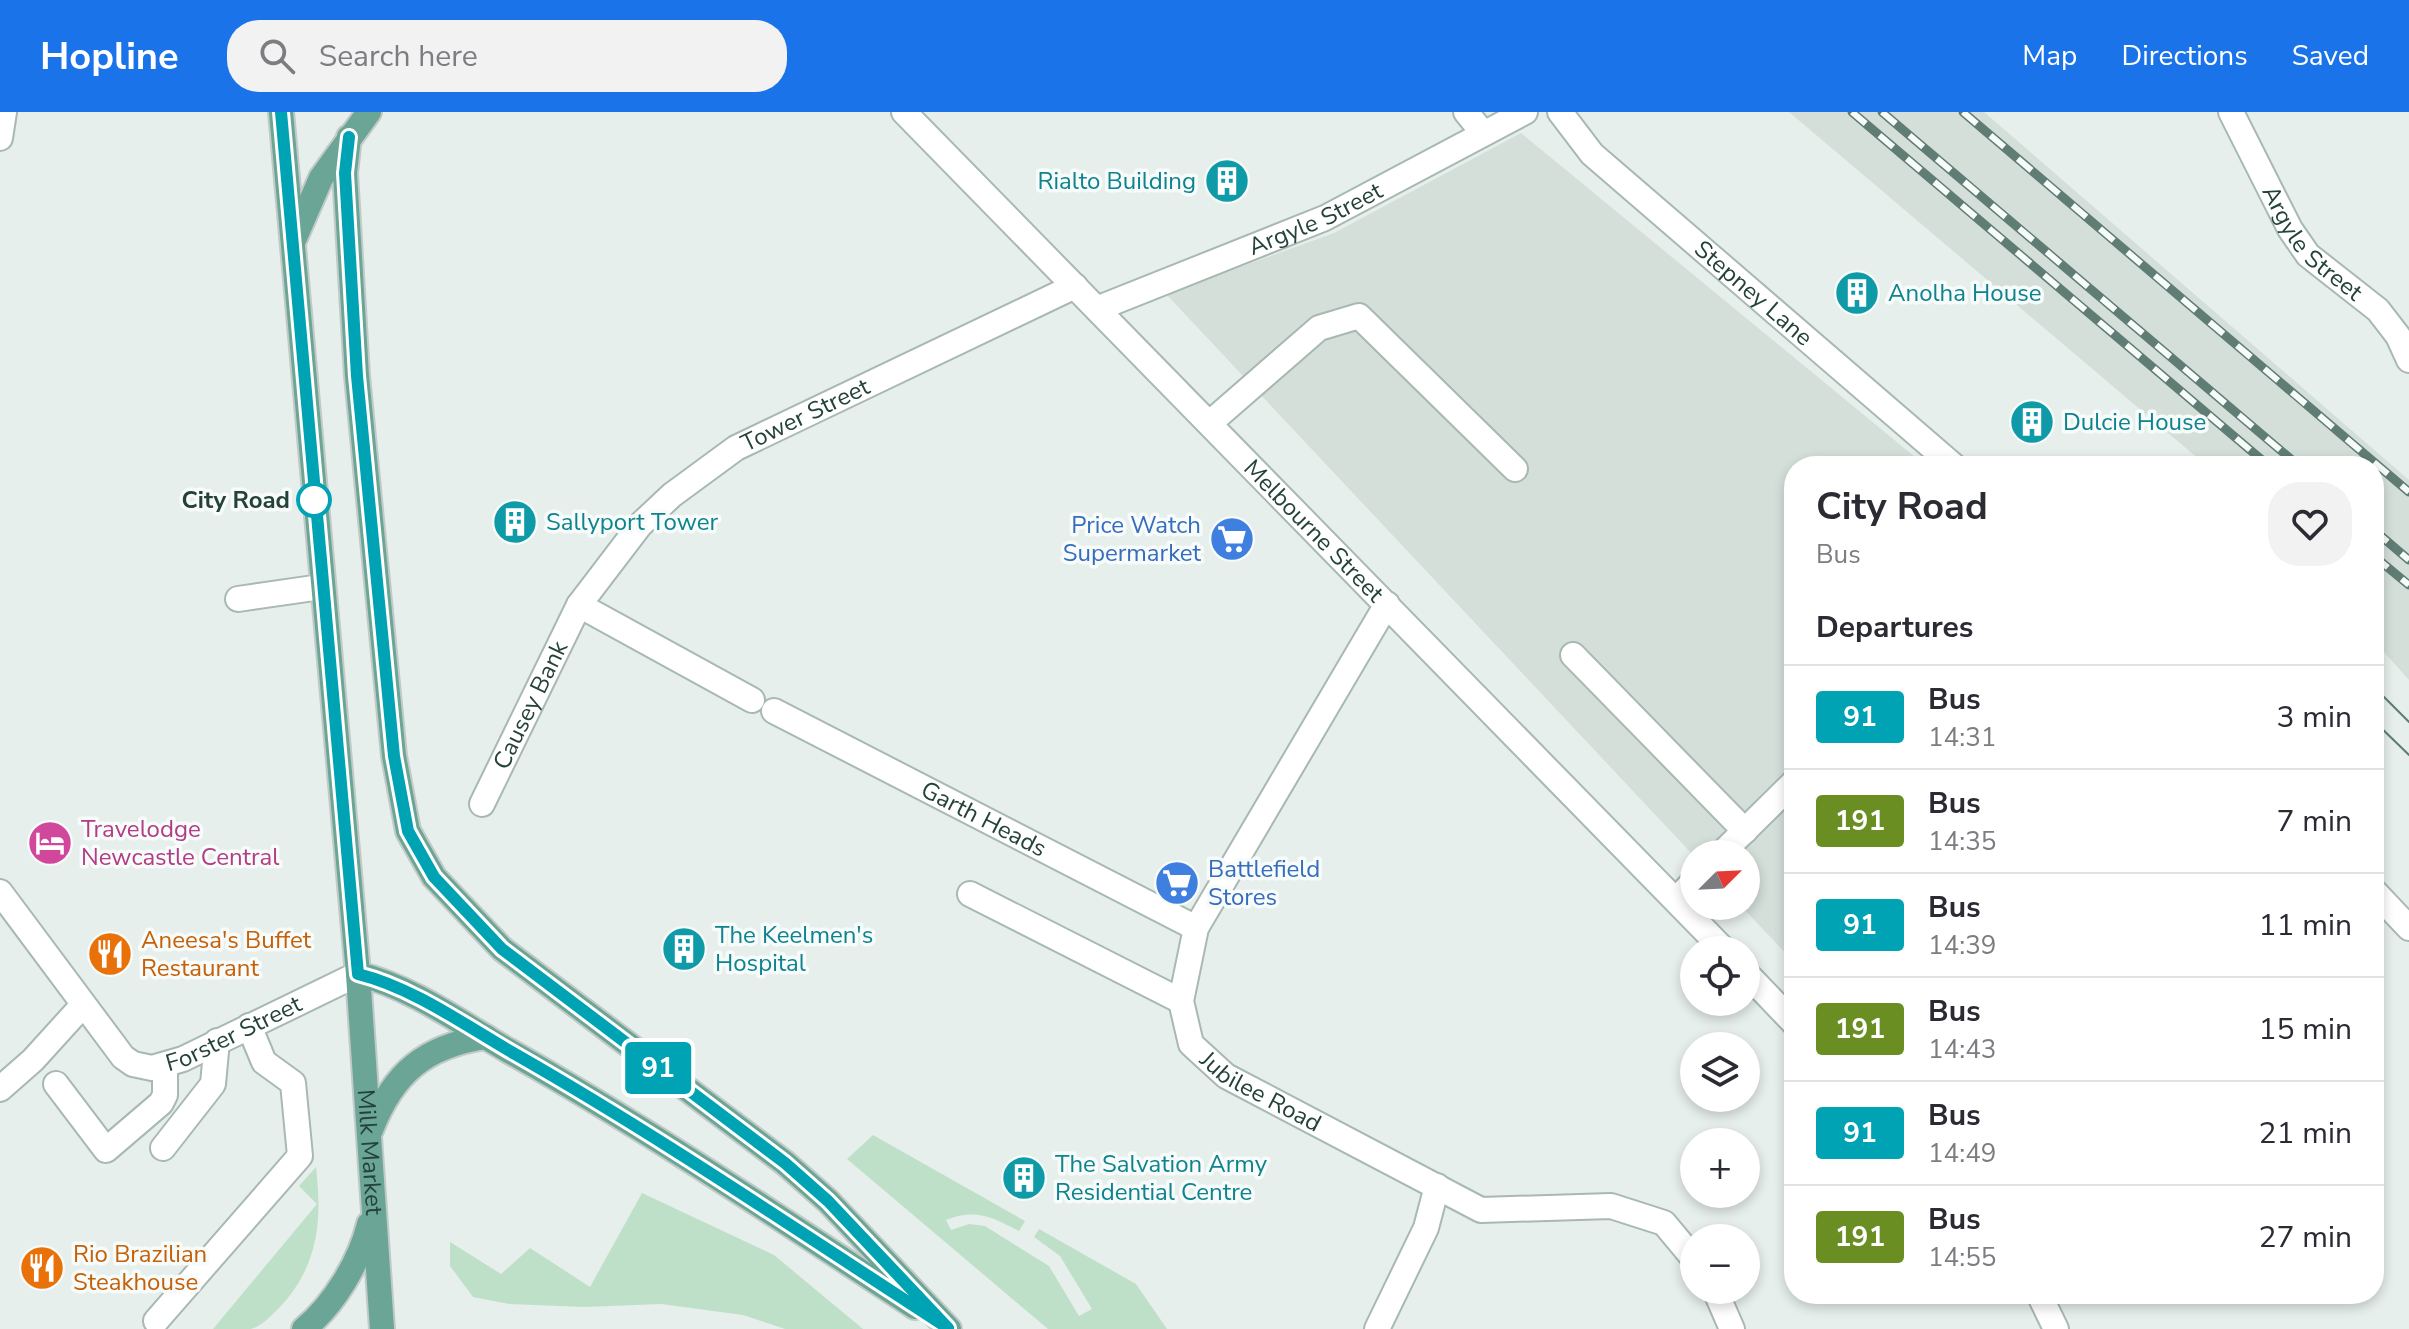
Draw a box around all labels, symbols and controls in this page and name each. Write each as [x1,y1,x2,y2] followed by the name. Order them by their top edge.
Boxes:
[227,20,787,92] search box
[40,31,179,82] text: Hopline
[255,34,299,78] icon: search
[319,36,478,77] text: Search here
[2022,37,2077,75] text: Map
[2121,37,2248,75] text: Directions
[2292,37,2369,75] text: Saved
[1203,157,1251,205] building icon: Rialto Building
[1037,165,1196,197] place label: Rialto Building
[1244,174,1388,263] street label: Argyle Street
[2255,180,2370,308] street label: Argyle Street
[1687,233,1820,353] street label: Stepney Lane
[1833,269,1881,317] building icon: Anolha House
[1888,277,2041,309] place label: Anolha House
[736,370,875,459] street label: Tower Street
[2008,398,2056,446] building icon: Dulcie House
[2063,406,2206,438] place label: Dulcie House
[1237,452,1391,610] street label: Melbourne Street
[1816,481,1988,532] text: City Road
[2268,482,2352,566] button: heart
[297,483,331,517] marker: City Road
[182,484,290,516] place label: City Road
[491,498,539,546] building icon: Sallyport Tower
[546,506,718,538] place label: Sallyport Tower
[1063,509,1202,569] place label: Price Watch Supermarket
[1208,515,1256,563] supermarket icon: Price Watch Supermarket
[1816,537,1861,572] text: Bus
[1816,607,1973,648] text: Departures
[485,635,576,775] street label: Causey Bank
[1928,679,1981,720] text: Bus
[2277,697,2352,738] text: 3 min
[1843,698,1877,736] text: 91
[1928,720,1996,755] text: 14:31
[916,773,1052,864] street label: Garth Heads
[1928,783,1981,824] text: Bus
[2277,801,2352,842] text: 7 min
[1835,802,1885,840] text: 191
[81,813,279,873] place label: Travelodge Newcastle Central
[26,819,74,867] hotel icon: Travelodge Newcastle Central
[1928,824,1996,859] text: 14:35
[1680,840,1760,920] north arrow
[1680,840,1760,1304] map controls
[1208,853,1320,913] place label: Battlefield Stores
[1153,859,1201,907] supermarket icon: Battlefield Stores
[1928,887,1981,928] text: Bus
[2259,905,2352,946] text: 11 min
[1843,906,1877,944] text: 91
[715,919,873,979] place label: The Keelmen's Hospital
[141,924,312,984] place label: Aneesa's Buffet Restaurant
[660,925,708,973] building icon: The Keelmen's Hospital
[1928,928,1996,963] text: 14:39
[86,930,134,978] restaurant icon: Aneesa's Buffet Restaurant
[1680,936,1760,1016] button: locate
[162,988,307,1079] street label: Forster Street
[1928,991,1981,1032] text: Bus
[2259,1009,2352,1050] text: 15 min
[1835,1010,1885,1048] text: 191
[1680,1032,1760,1112] button: layers
[1928,1032,1996,1067] text: 14:43
[622,1042,694,1094] line badge: 91
[1192,1043,1327,1139] street label: Jubilee Road
[641,1049,675,1087] text: 91
[350,1088,390,1217] street label: Milk Market
[1928,1095,1981,1136] text: Bus
[2259,1113,2352,1154] text: 21 min
[1843,1114,1877,1152] text: 91
[1680,1128,1760,1208] button: +
[1928,1136,1996,1171] text: 14:49
[1055,1148,1268,1208] place label: The Salvation Army Residential Centre
[1000,1154,1048,1202] building icon: The Salvation Army Residential Centre
[1928,1199,1981,1240] text: Bus
[2259,1217,2352,1258] text: 27 min
[1835,1218,1885,1256] text: 191
[1680,1224,1760,1304] button: −
[73,1238,207,1298] place label: Rio Brazilian Steakhouse
[1928,1240,1996,1275] text: 14:55
[18,1244,66,1292] restaurant icon: Rio Brazilian Steakhouse

